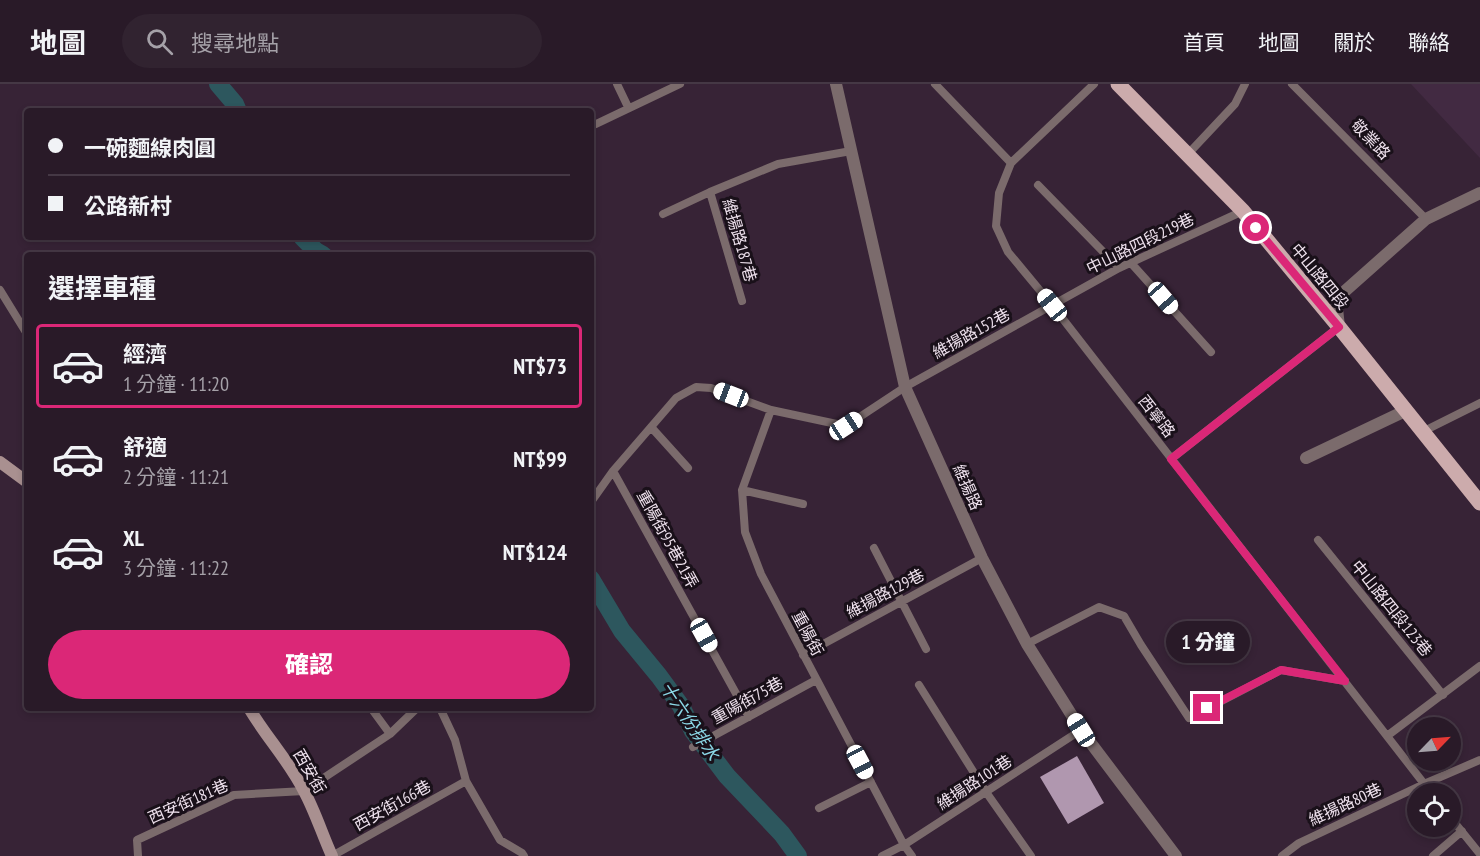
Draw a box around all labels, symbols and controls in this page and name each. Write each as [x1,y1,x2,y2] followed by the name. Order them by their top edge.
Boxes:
[122,14,542,68] search box
[30,24,86,61] text: 地圖
[143,25,176,58] icon: search
[191,29,279,57] text: 搜尋地點
[1183,29,1225,56] text: 首頁
[1258,29,1300,56] text: 地圖
[1333,29,1375,56] text: 關於
[1408,29,1450,56] text: 聯絡
[1347,115,1395,163] street label: 敬業路
[84,134,216,162] text: 一碗麵線肉圓
[84,192,172,220] text: 公路新村
[719,196,761,284] street label: 維揚路187巷
[1083,208,1197,278] street label: 中山路四段219巷
[1242,214,1269,241] route start
[1287,239,1353,313] street label: 中山路四段
[48,271,156,305] text: 選擇車種
[1144,279,1182,317] car
[1034,285,1070,325] car
[929,304,1013,362] street label: 維揚路152巷
[51,339,105,393] icon: car
[123,340,167,368] text: 經濟
[513,352,567,380] text: NT$73
[123,371,229,397] text: 1 分鐘 · 11:20
[711,380,751,410] car
[1134,391,1180,441] street label: 西寧路
[826,409,866,443] car
[51,432,105,486] icon: car
[123,433,167,461] text: 舒適
[513,445,567,473] text: NT$99
[949,461,987,513] street label: 維揚路
[123,464,229,490] text: 2 分鐘 · 11:21
[633,487,703,591] street label: 重陽街95巷21弄
[123,524,144,552] text: XL
[51,525,105,579] icon: car
[503,538,567,566] text: NT$124
[123,555,229,581] text: 3 分鐘 · 11:22
[1347,556,1437,660] street label: 中山路四段123巷
[843,564,927,622] street label: 維揚路129巷
[788,607,828,659] street label: 重陽街
[687,615,721,655] car
[1165,621,1249,663] callout: 1 分鐘
[1181,629,1235,655] text: 1 分鐘
[48,630,570,699] button: 確認
[708,672,786,728] street label: 重陽街75巷
[655,677,725,766] water label: 十六份排水
[1193,694,1220,721] route end
[1064,710,1098,750] car
[1407,717,1461,771] north arrow
[1407,717,1461,837] map controls
[844,742,876,782] car
[289,745,331,797] street label: 西安街
[933,750,1015,814] street label: 維揚路101巷
[145,774,231,828] street label: 西安街181巷
[350,776,434,834] street label: 西安街166巷
[1305,778,1385,830] street label: 維揚路80巷
[1407,783,1461,837] button: locate

